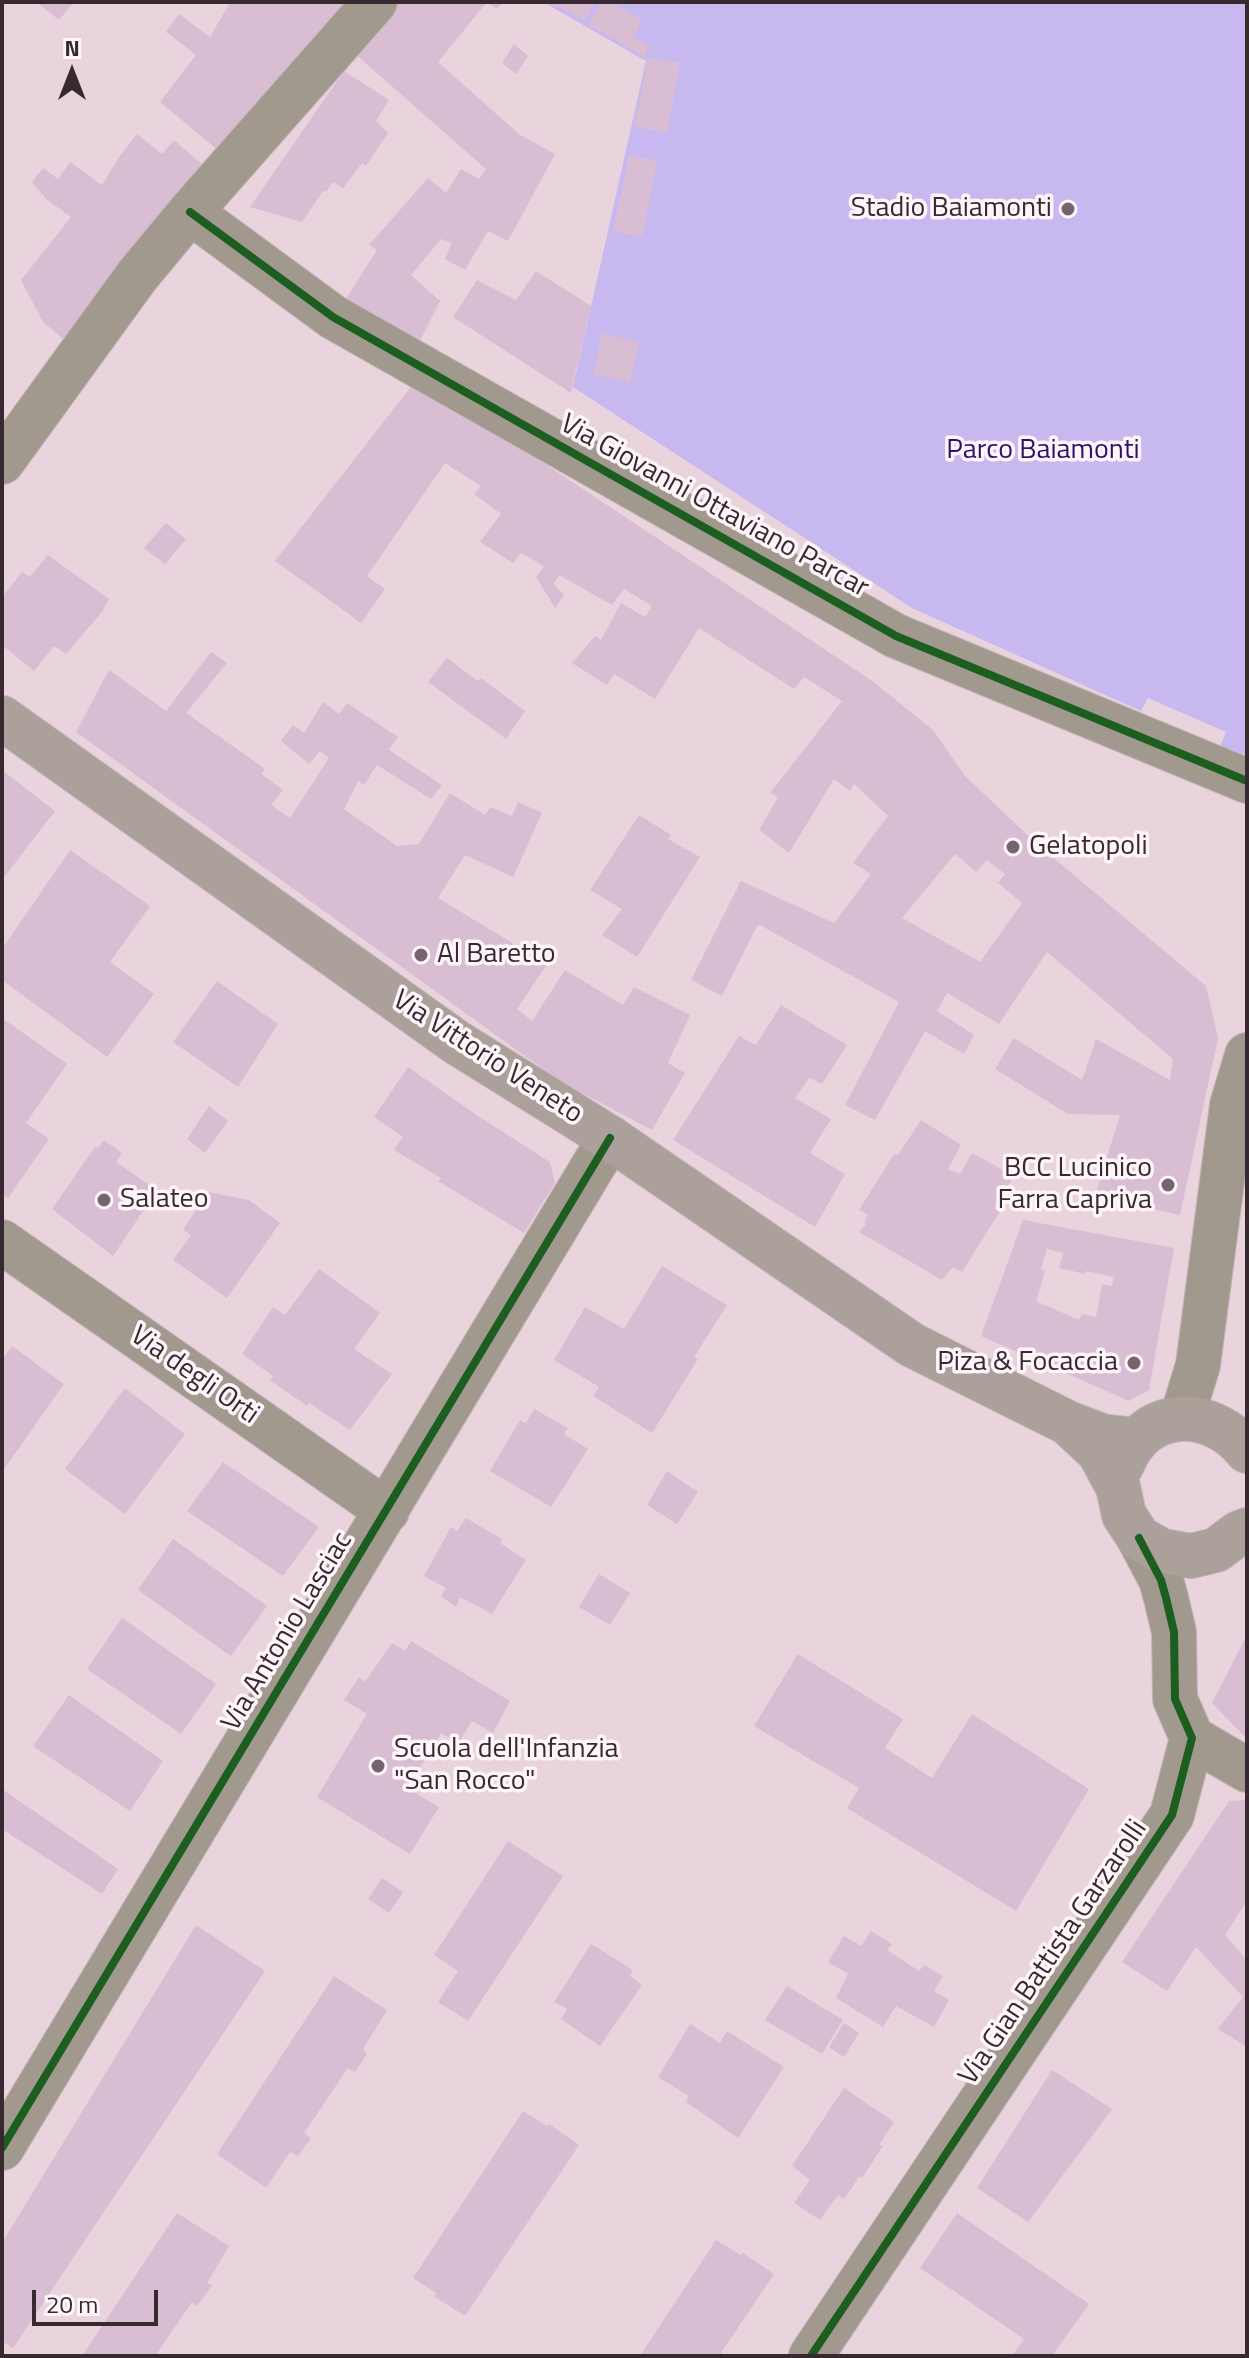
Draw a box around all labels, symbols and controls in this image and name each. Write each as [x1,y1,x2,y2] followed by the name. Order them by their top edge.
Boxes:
[64,31,80,65] text: N
[32,32,112,112] north arrow
[851,192,1052,226] place label: Stadio Baiamonti
[1059,200,1077,218] marker: Stadio Baiamonti
[554,408,874,606] street label: Via Giovanni Ottaviano Parcar
[946,434,1140,468] park label: Parco Baiamonti
[1029,830,1148,864] place label: Gelatopoli
[1004,838,1022,856] marker: Gelatopoli
[437,938,555,972] place label: Al Baretto
[412,946,430,964] marker: Al Baretto
[386,984,588,1132] street label: Via Vittorio Veneto
[997,1152,1152,1218] place label: BCC Lucinico Farra Capriva
[1159,1176,1177,1194] marker: BCC Lucinico Farra Capriva
[120,1183,208,1217] place label: Salateo
[95,1191,113,1209] marker: Salateo
[123,1320,265,1432] street label: Via degli Orti
[937,1346,1118,1380] place label: Piza & Focaccia
[1125,1354,1143,1372] marker: Piza & Focaccia
[215,1526,361,1738] street label: Via Antonio Lasciac
[394,1733,619,1799] place label: Scuola dell'Infanzia "San Rocco"
[369,1757,387,1775] marker: Scuola dell'Infanzia "San Rocco"
[953,1814,1155,2092] street label: Via Gian Battista Garzarolli
[36,2274,162,2324] scale bar
[46,2286,98,2322] text: 20 m

